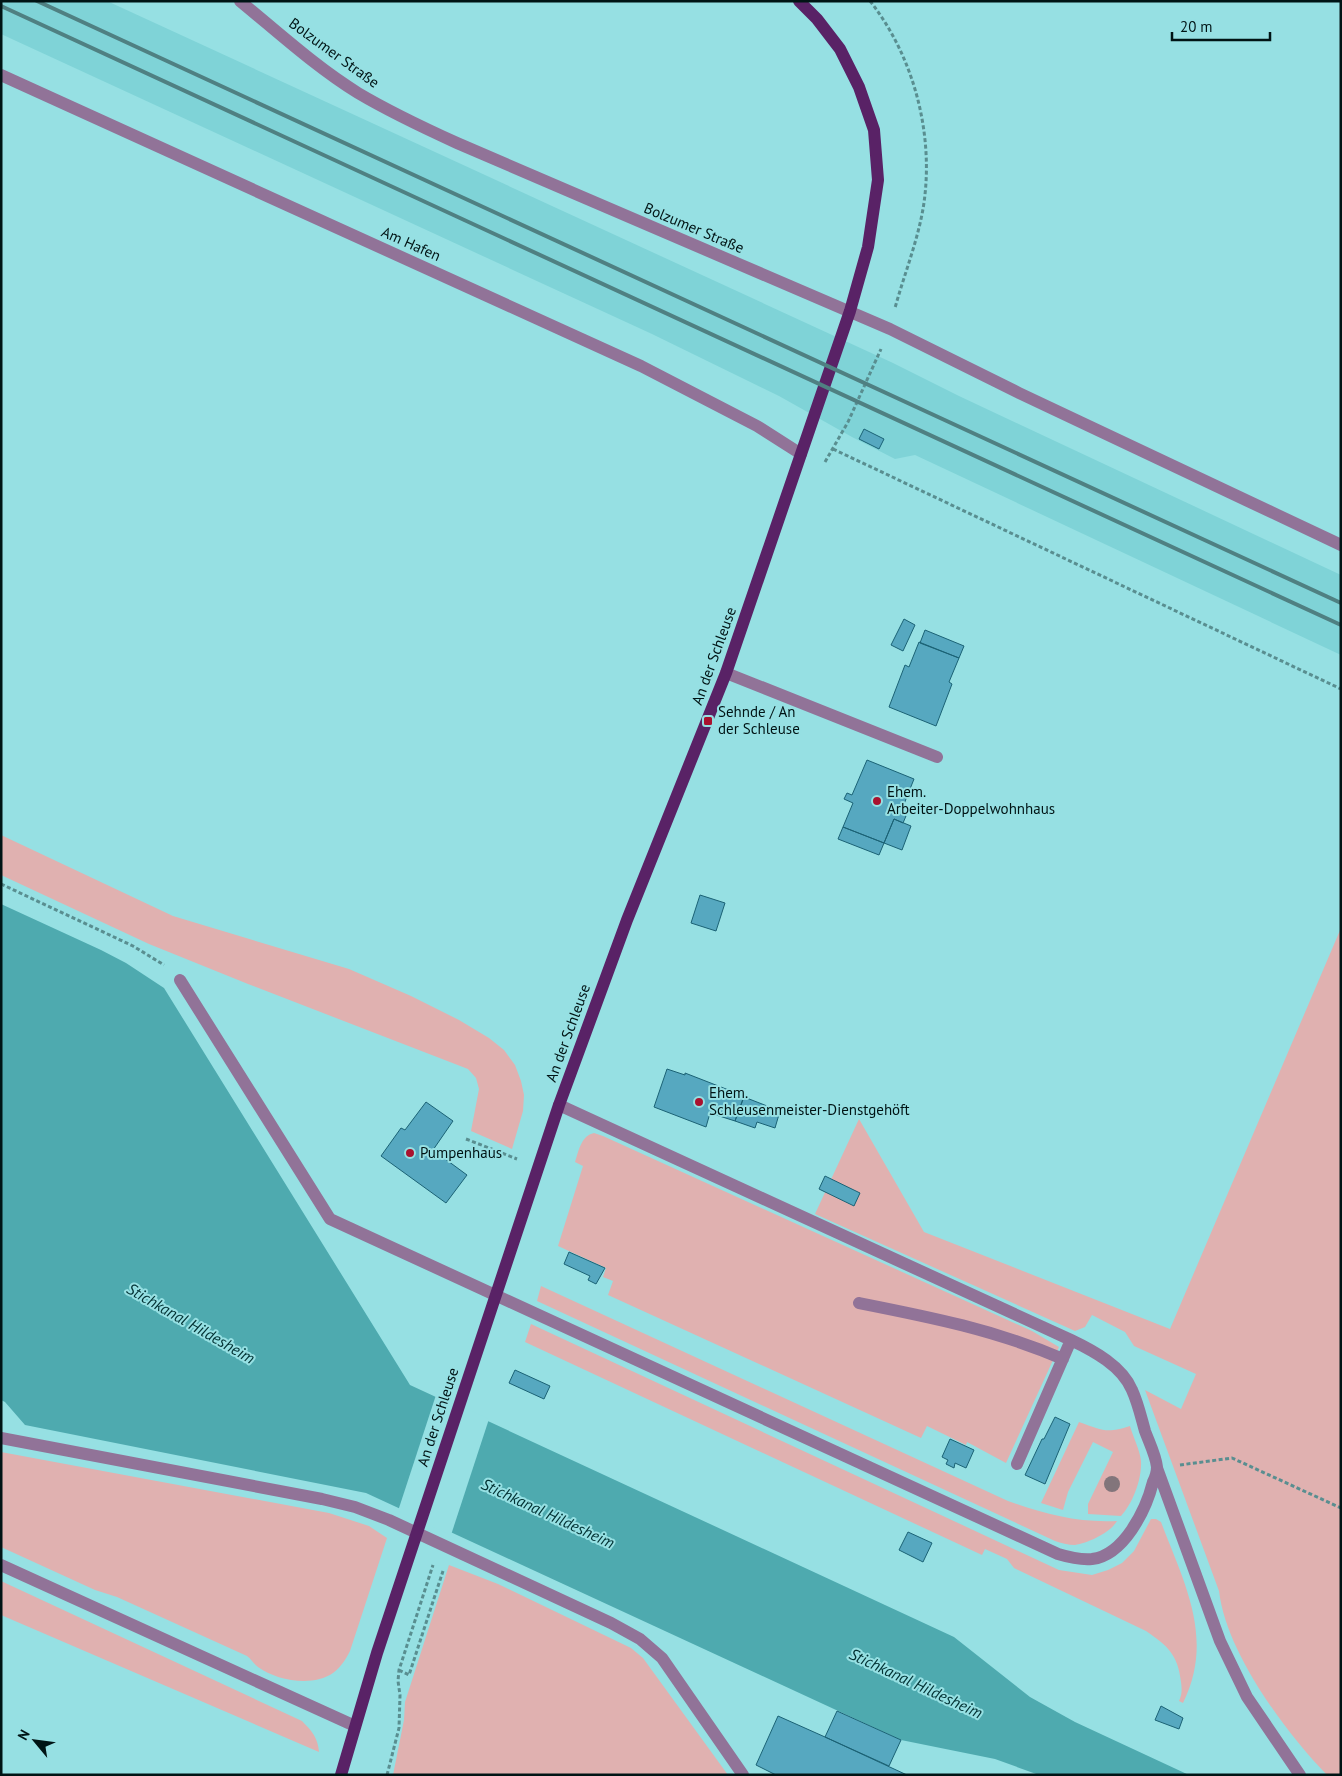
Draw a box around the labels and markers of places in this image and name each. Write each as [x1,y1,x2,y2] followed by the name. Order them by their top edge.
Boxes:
[718,702,800,738] place label: Sehnde / An der Schleuse
[702,715,714,727] marker: Sehnde / An der Schleuse
[887,782,1055,818] place label: Ehem. Arbeiter-Doppelwohnhaus
[871,795,883,807] marker: Ehem. Arbeiter-Doppelwohnhaus
[709,1083,910,1119] place label: Ehem. Schleusenmeister-Dienstgehöft
[693,1096,705,1108] marker: Ehem. Schleusenmeister-Dienstgehöft
[420,1143,502,1162] place label: Pumpenhaus
[404,1147,416,1159] marker: Pumpenhaus

